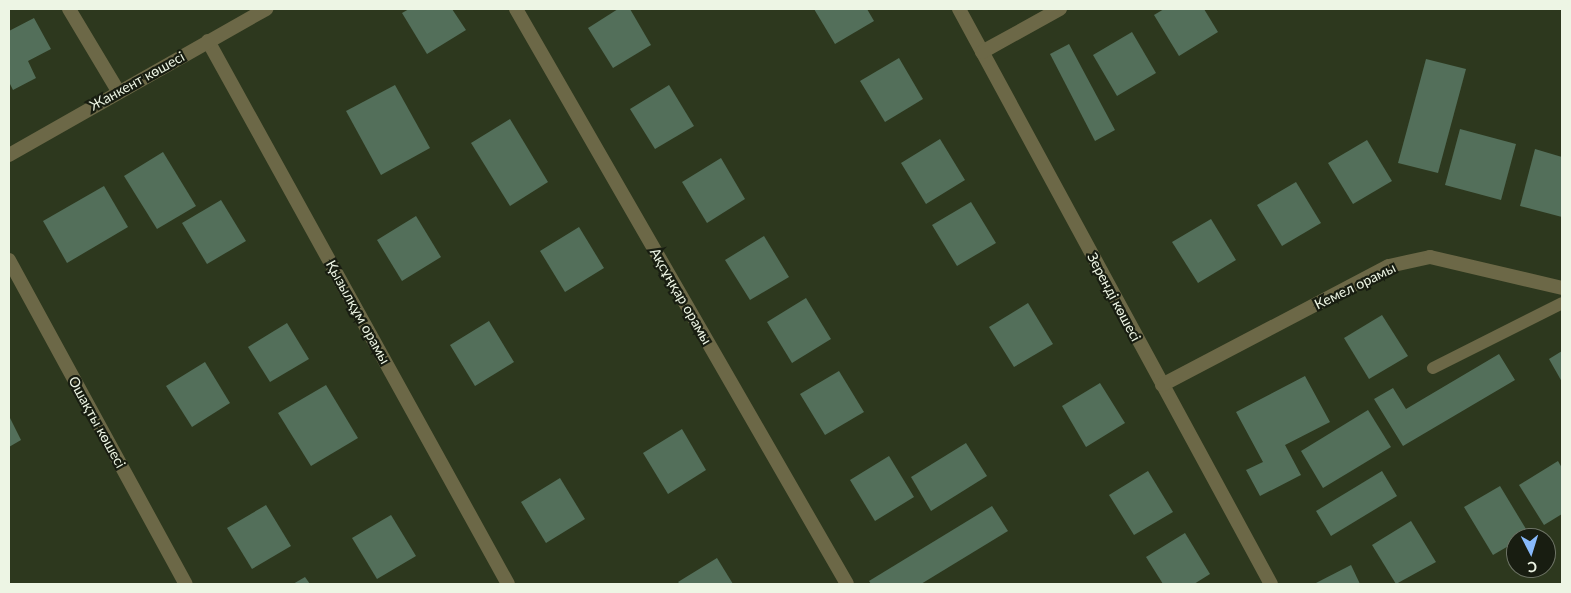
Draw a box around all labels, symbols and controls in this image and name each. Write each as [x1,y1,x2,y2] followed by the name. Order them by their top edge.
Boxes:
[87,48,187,114] street label: Жанкент көшесі
[647,245,715,347] street label: Ақсұңқар орамы
[1084,250,1144,344] street label: Зеренді көшесі
[323,257,393,367] street label: Қызылқұм орамы
[1312,259,1398,313] street label: Кемел орамы
[65,373,129,471] street label: Ошақты көшесі
[1506,528,1556,578] north arrow
[1527,559,1538,576] text: С

